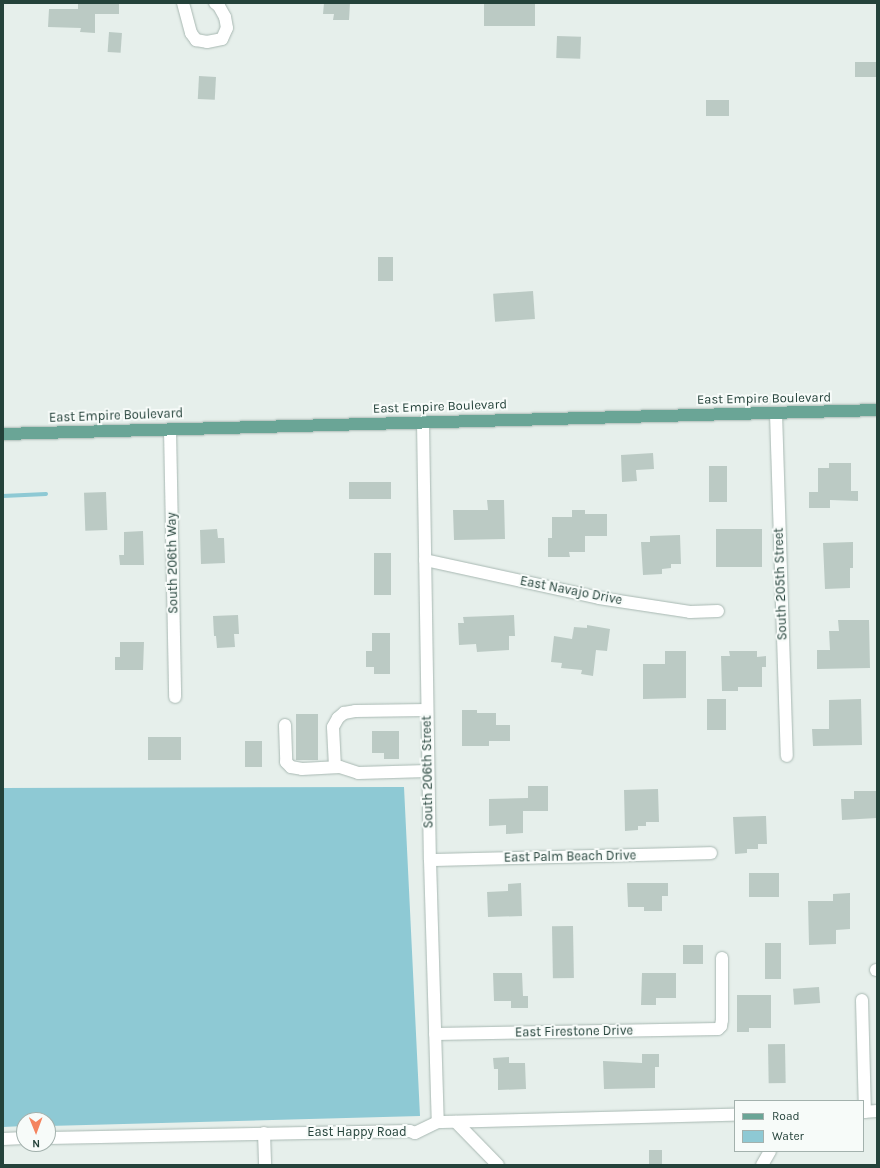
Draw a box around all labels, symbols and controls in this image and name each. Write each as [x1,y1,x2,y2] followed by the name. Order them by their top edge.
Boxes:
[697,390,831,408] street label: East Empire Boulevard
[373,397,507,417] street label: East Empire Boulevard
[49,406,183,426] street label: East Empire Boulevard
[164,512,182,614] street label: South 206th Way
[771,527,791,641] street label: South 205th Street
[519,573,623,609] street label: East Navajo Drive
[419,715,437,829] street label: South 206th Street
[504,848,636,866] street label: East Palm Beach Drive
[515,1023,633,1041] street label: East Firestone Drive
[734,1100,864,1152] legend
[772,1109,800,1123] text: Road
[16,1112,56,1152] north arrow
[307,1124,407,1140] street label: East Happy Road
[772,1129,804,1143] text: Water
[32,1137,40,1150] text: N

